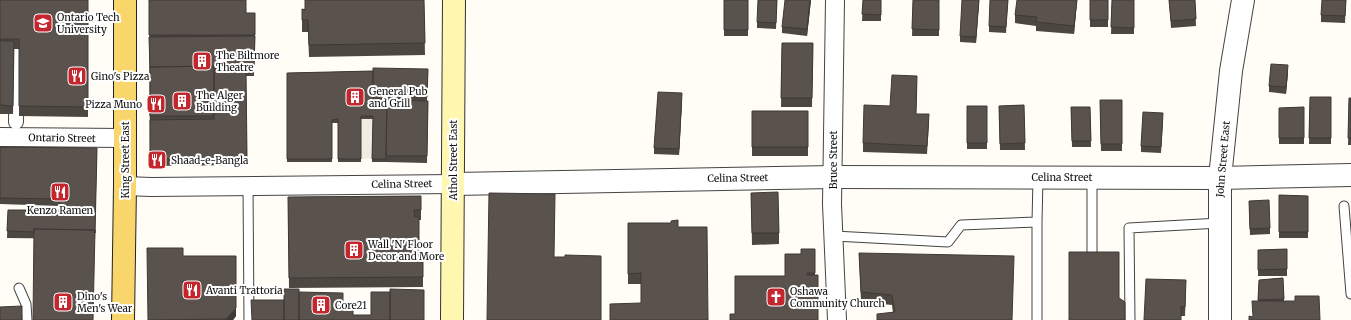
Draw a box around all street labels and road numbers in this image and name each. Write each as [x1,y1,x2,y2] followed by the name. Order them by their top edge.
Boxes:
[447,120,460,201] street label: Athol Street East
[1213,120,1233,199] street label: John Street East
[119,121,132,199] street label: King Street East
[28,131,96,145] street label: Ontario Street
[827,131,840,189] street label: Bruce Street
[707,171,769,185] street label: Celina Street
[1032,171,1093,184] street label: Celina Street
[371,177,433,191] street label: Celina Street

